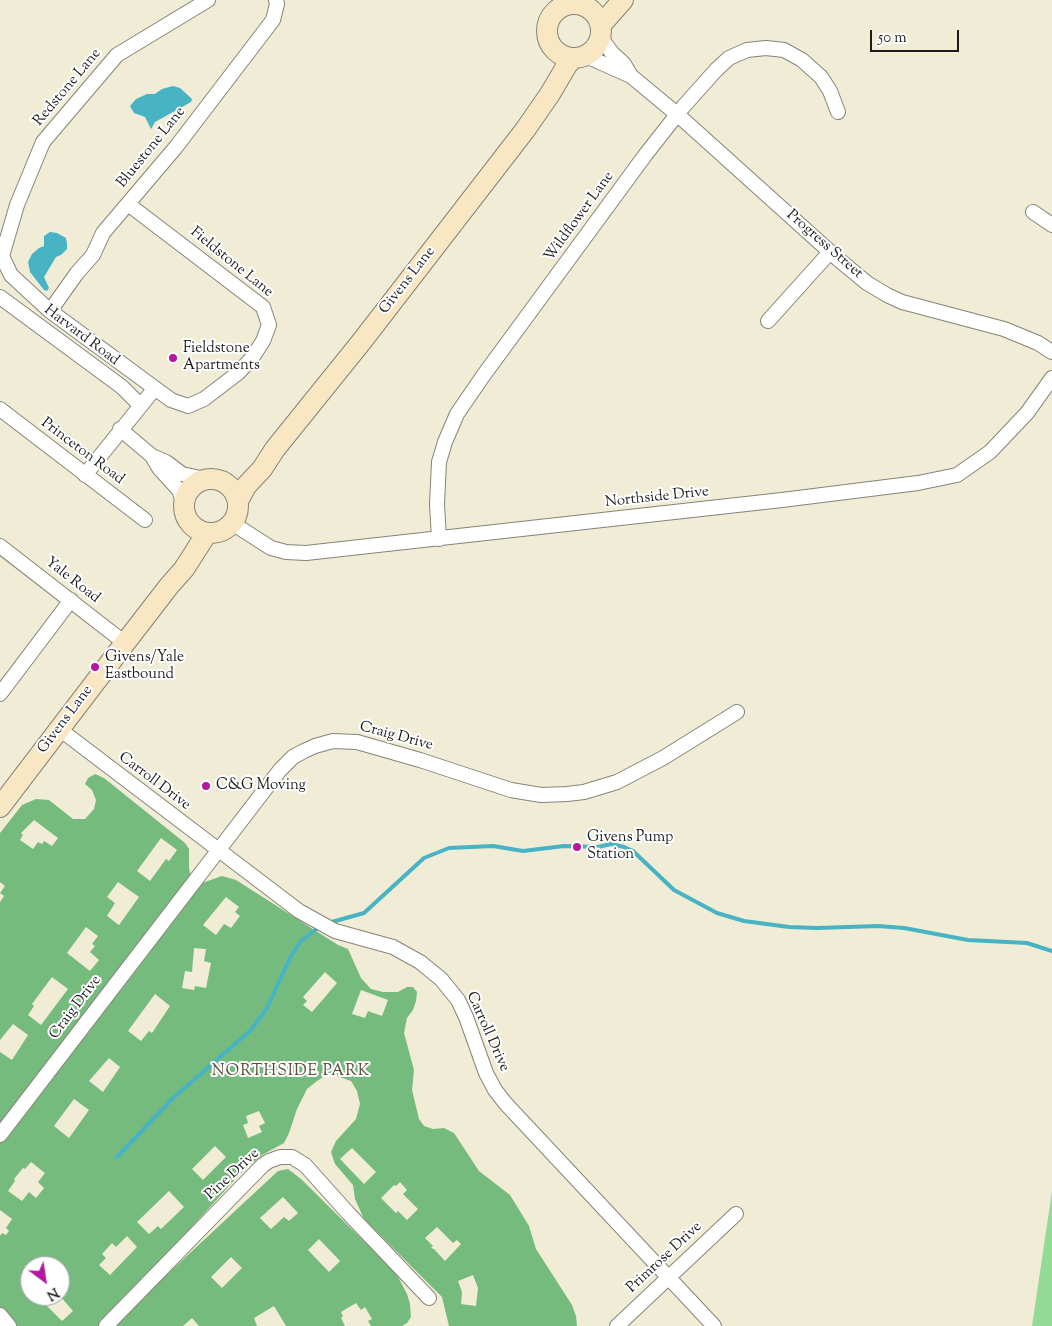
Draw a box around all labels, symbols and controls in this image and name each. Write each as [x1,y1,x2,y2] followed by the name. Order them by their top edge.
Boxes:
[872,20,961,52] scale bar
[878,28,907,49] text: 50 m
[30,46,106,130] street label: Redstone Lane
[114,104,190,192] street label: Bluestone Lane
[541,169,619,265] street label: Wildflower Lane
[782,207,866,283] street label: Progress Street
[186,224,276,302] street label: Fieldstone Lane
[376,244,440,318] street label: Givens Lane
[40,302,122,370] street label: Harvard Road
[183,340,260,375] place label: Fieldstone Apartments
[167,352,179,364] marker: Fieldstone Apartments
[37,415,127,489] street label: Princeton Road
[604,484,710,512] street label: Northside Drive
[41,554,103,608] street label: Yale Road
[105,649,184,684] place label: Givens/Yale Eastbound
[89,661,101,673] marker: Givens/Yale Eastbound
[35,682,97,758] street label: Givens Lane
[357,719,435,755] street label: Craig Drive
[114,749,194,815] street label: Carroll Drive
[216,777,306,795] place label: C&G Moving
[200,780,212,792] marker: C&G Moving
[587,829,673,864] place label: Givens Pump Station
[571,841,583,853] marker: Givens Pump Station
[46,973,106,1043] street label: Craig Drive
[461,989,513,1075] street label: Carroll Drive
[210,1062,372,1082] district label: NORTHSIDE PARK
[202,1145,264,1205] street label: Pine Drive
[624,1219,706,1297] street label: Primrose Drive
[20,1256,70,1306] north arrow
[42,1282,62,1304] text: N

